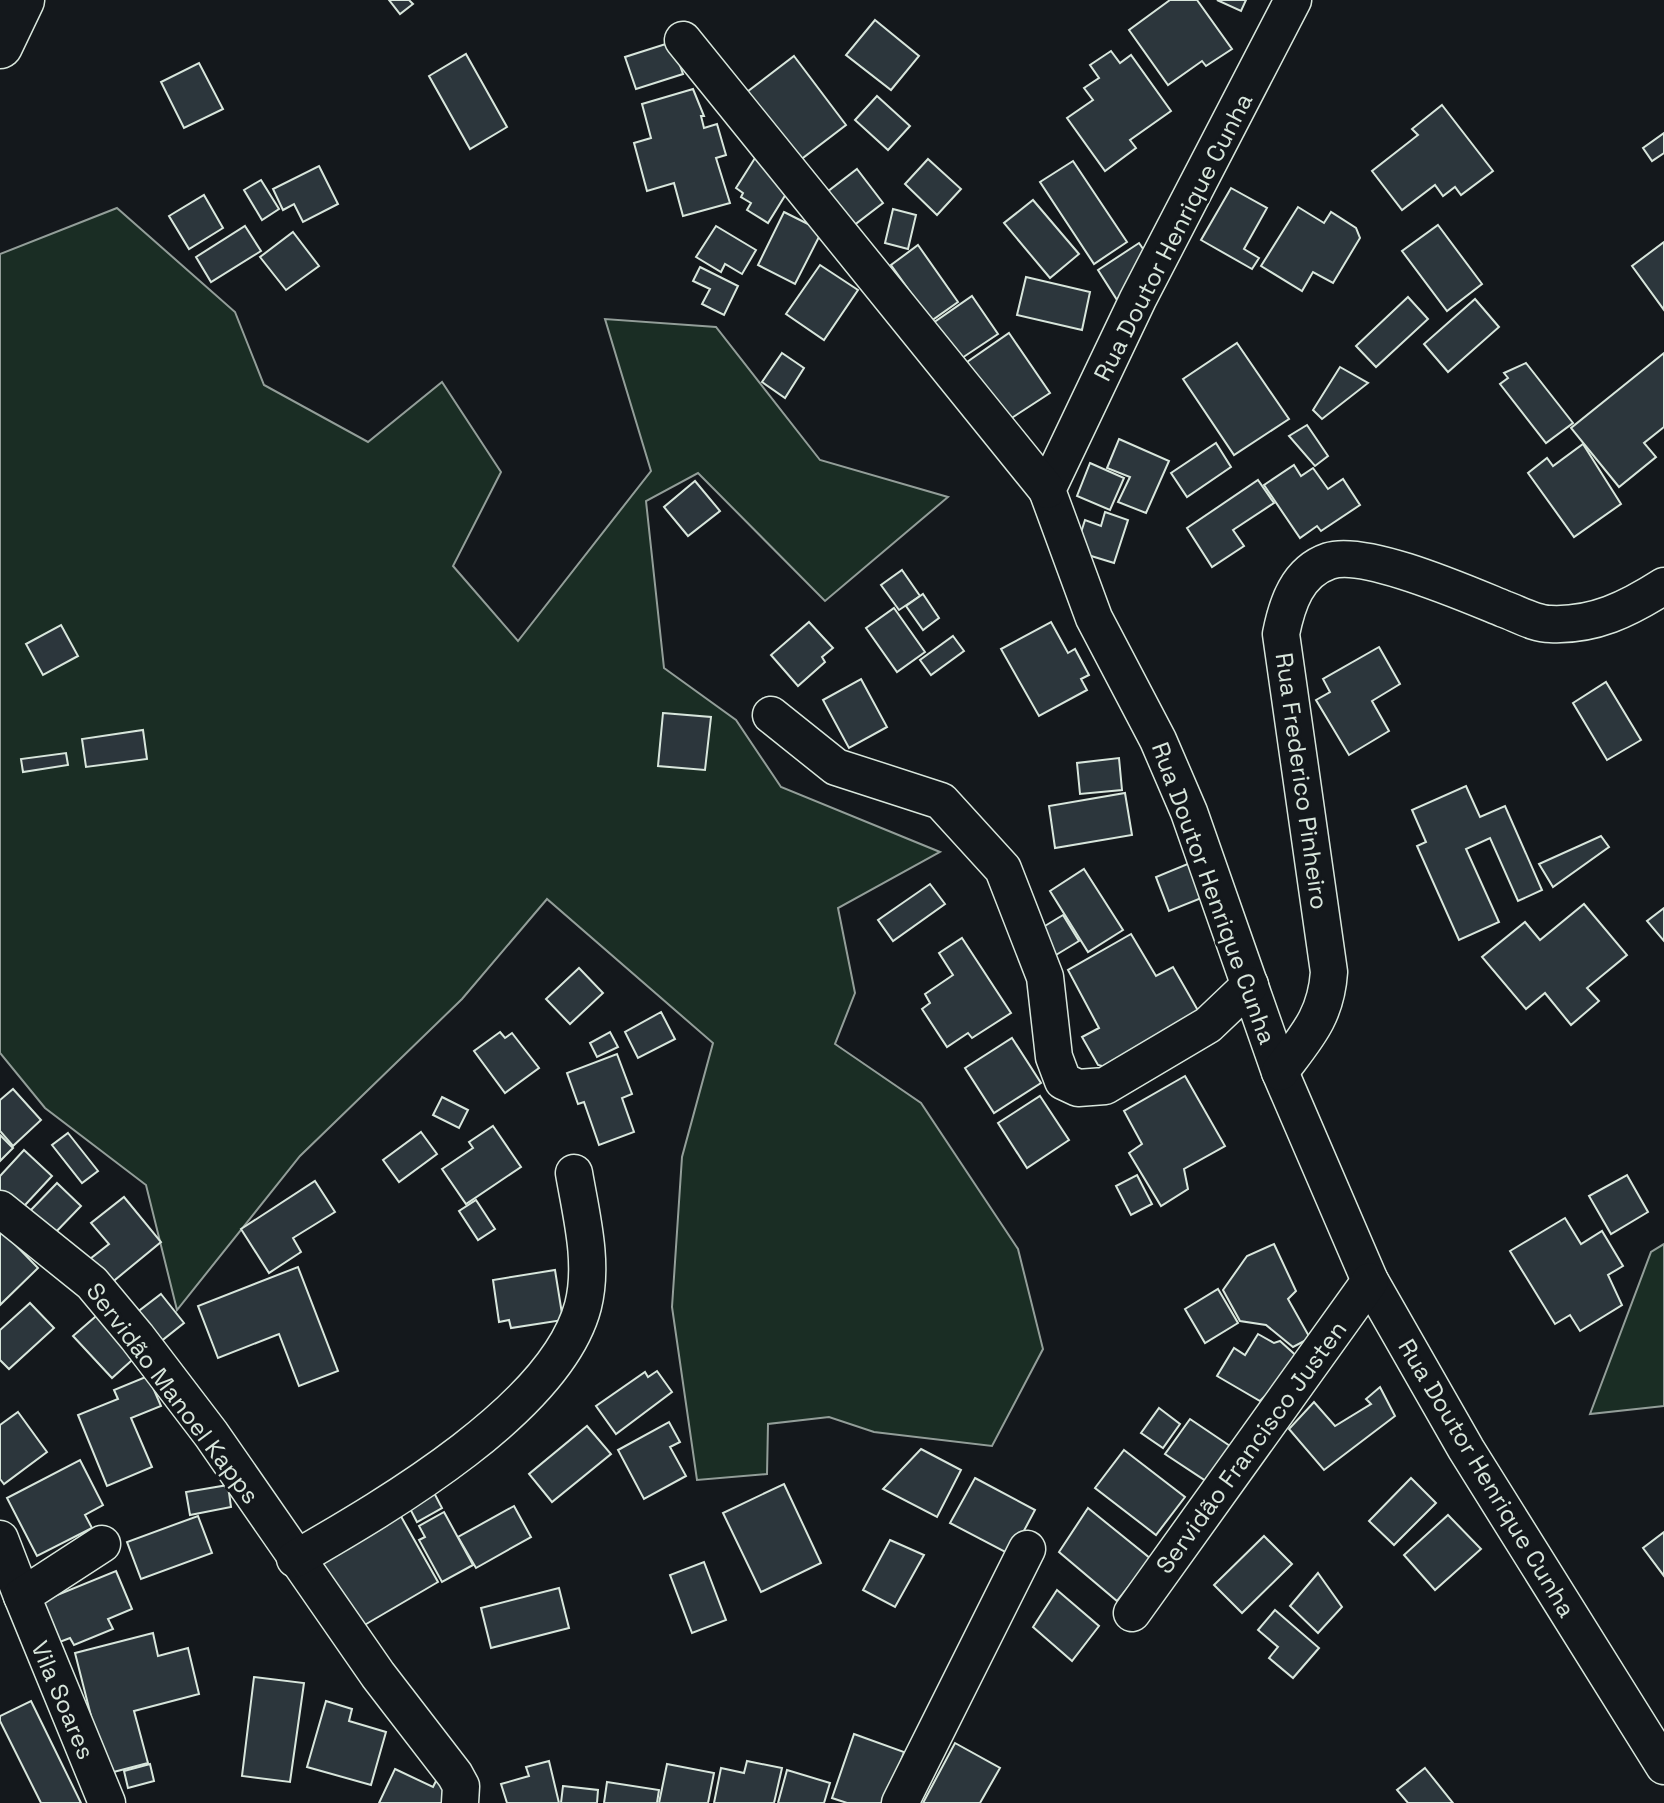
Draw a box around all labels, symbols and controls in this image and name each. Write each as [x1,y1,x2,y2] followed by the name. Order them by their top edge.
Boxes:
[1087,88,1259,386] street label: Rua Doutor Henrique Cunha
[1269,651,1335,911] street label: Rua Frederico Pinheiro
[1145,738,1283,1049] street label: Rua Doutor Henrique Cunha
[80,1276,266,1510] street label: Servidão Manoel Kapps
[1149,1314,1353,1580] street label: Servidão Francisco Justen
[1391,1333,1583,1623] street label: Rua Doutor Henrique Cunha
[24,1636,102,1764] street label: Vila Soares

